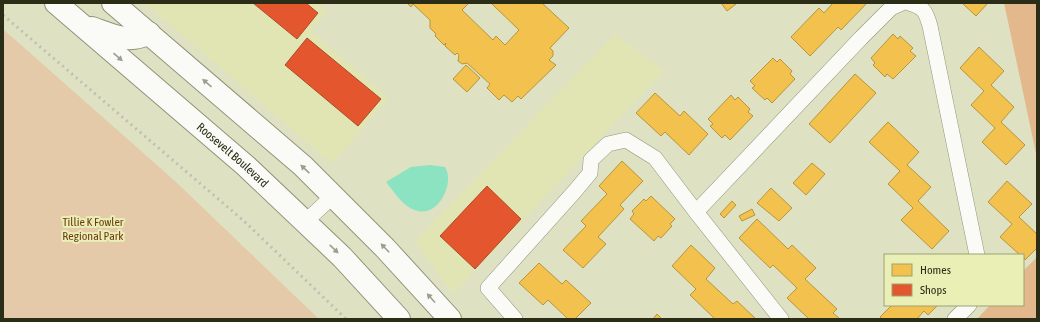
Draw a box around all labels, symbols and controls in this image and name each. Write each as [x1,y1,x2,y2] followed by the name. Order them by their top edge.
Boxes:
[113,52,124,61] one-way arrow
[202,79,212,88] one-way arrow
[194,120,271,190] street label: Roosevelt Boulevard
[300,164,310,174] one-way arrow
[62,215,124,243] park label: Tillie K Fowler Regional Park
[381,243,390,254] one-way arrow
[329,244,339,254] one-way arrow
[884,254,1024,306] legend
[920,263,951,277] text: Homes
[920,283,946,297] text: Shops
[426,293,436,303] one-way arrow

